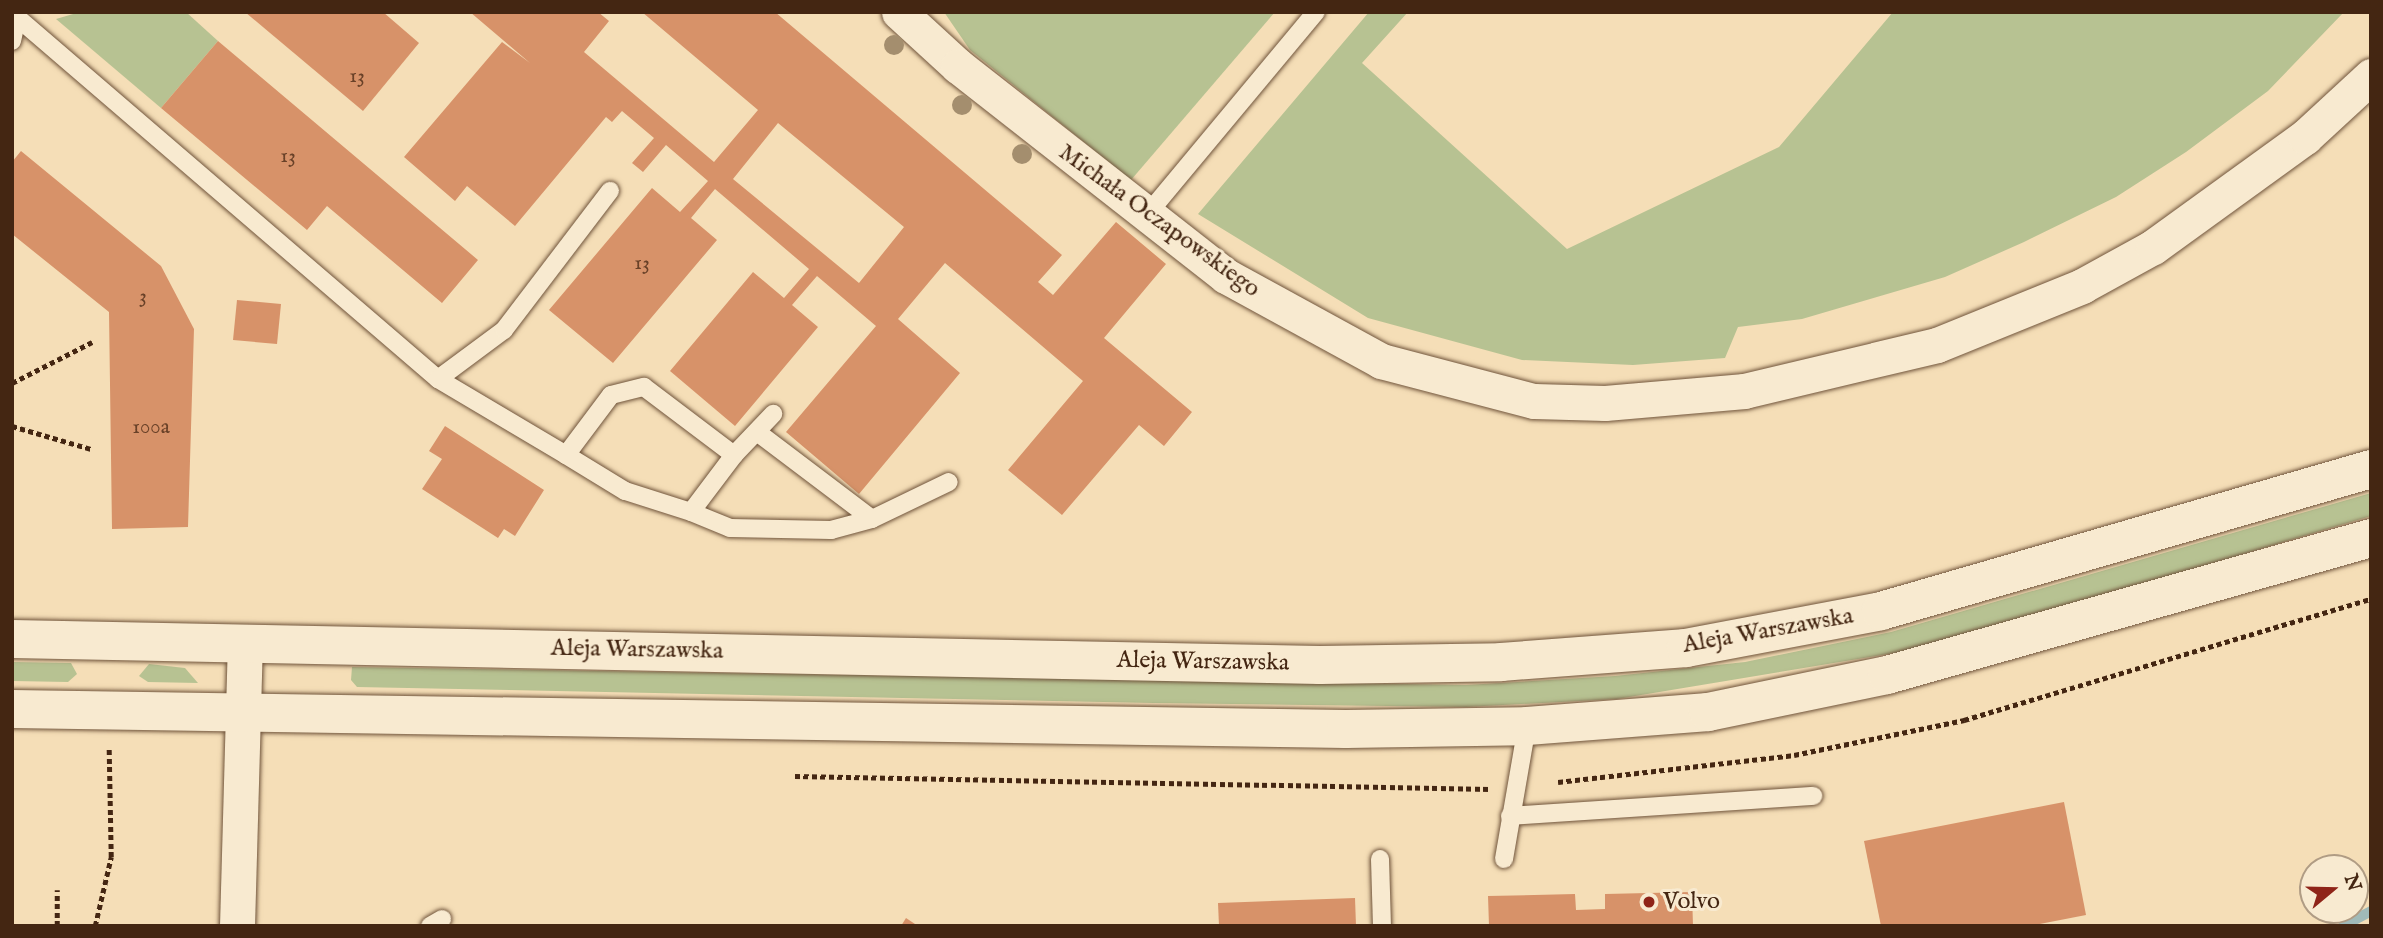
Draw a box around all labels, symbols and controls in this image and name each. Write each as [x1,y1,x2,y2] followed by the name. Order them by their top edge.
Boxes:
[349,64,365,90] house number: 13
[1053,138,1265,304] street label: Michała Oczapowskiego
[280,144,296,170] house number: 13
[634,251,650,277] house number: 13
[139,284,147,310] house number: 3
[132,415,170,441] house number: 100a
[1681,602,1855,660] street label: Aleja Warszawska
[550,634,724,666] street label: Aleja Warszawska
[1116,646,1290,678] street label: Aleja Warszawska
[2299,854,2369,924] north arrow
[2338,871,2366,894] text: N
[1663,888,1720,916] place label: Volvo
[1641,894,1657,910] marker: Volvo

